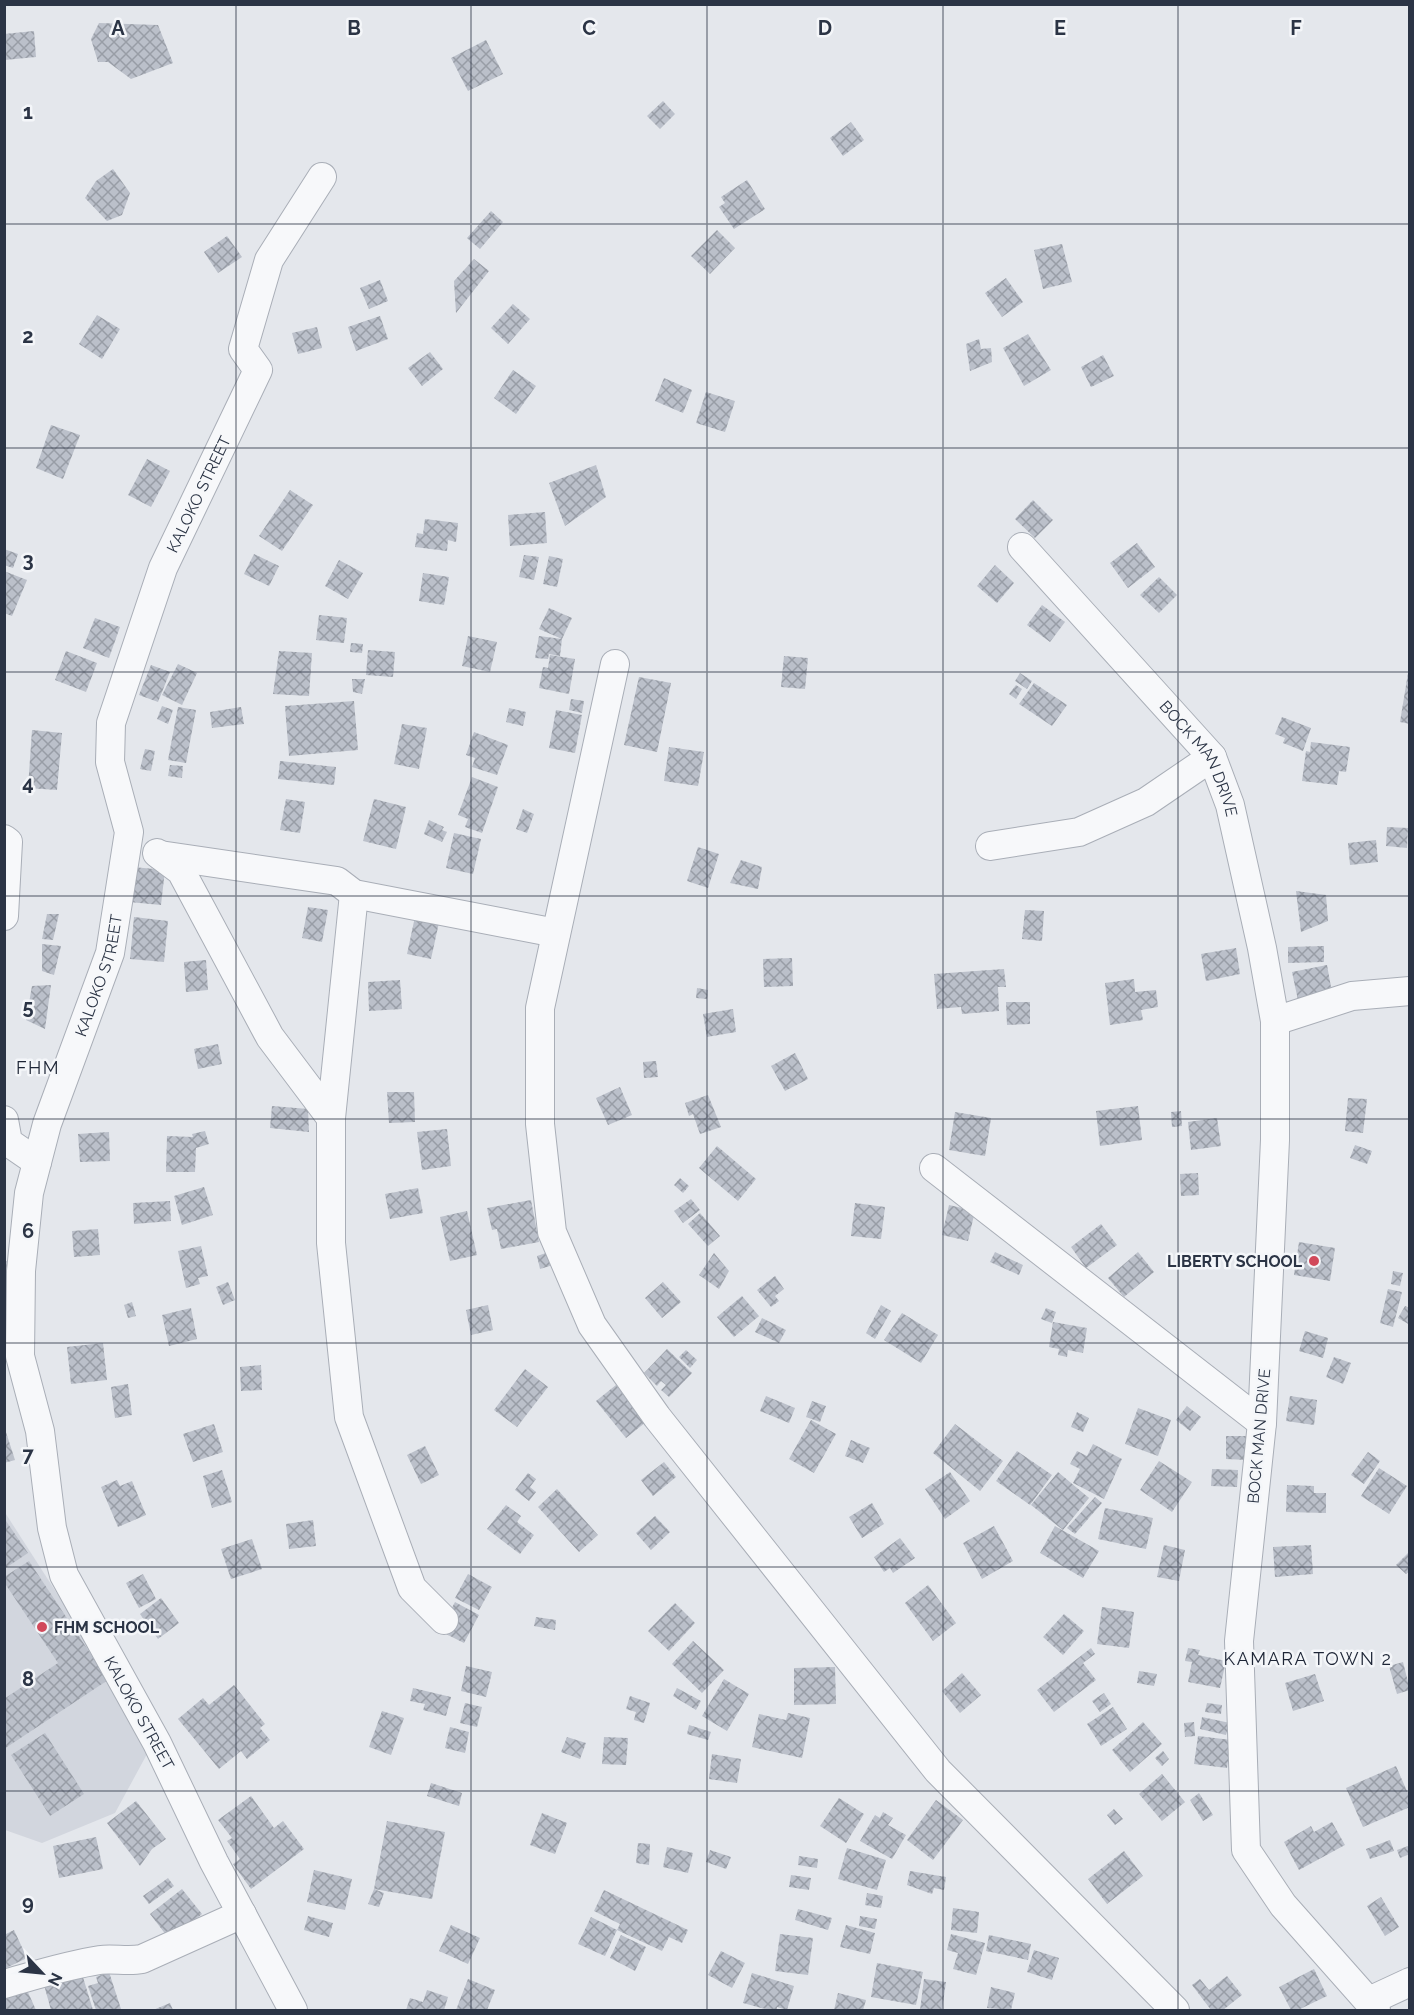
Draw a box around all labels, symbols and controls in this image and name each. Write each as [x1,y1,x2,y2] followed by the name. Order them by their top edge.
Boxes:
[111,16,125,40] text: A
[347,16,361,40] text: B
[582,16,596,40] text: C
[818,16,832,40] text: D
[1054,16,1066,40] text: E
[1290,16,1302,40] text: F
[23,100,33,124] text: 1
[22,324,34,348] text: 2
[162,433,235,556] street label: KALOKO STREET
[22,548,34,572] text: 3
[1156,696,1242,818] street label: BOCK MAN DRIVE
[22,771,34,795] text: 4
[71,913,125,1039] street label: KALOKO STREET
[22,995,34,1019] text: 5
[16,1057,60,1078] district label: FHM
[22,1219,34,1243] text: 6
[1167,1252,1303,1271] place label: LIBERTY SCHOOL
[1307,1254,1321,1268] marker: LIBERTY SCHOOL
[1244,1367,1274,1504] street label: BOCK MAN DRIVE
[22,1443,34,1467] text: 7
[54,1618,160,1637] place label: FHM SCHOOL
[35,1620,49,1634] marker: FHM SCHOOL
[1224,1648,1392,1669] district label: KAMARA TOWN 2
[100,1653,178,1773] street label: KALOKO STREET
[22,1667,34,1691] text: 8
[22,1891,34,1915] text: 9
[12,1943,72,2003] north arrow
[44,1970,66,1989] text: N

